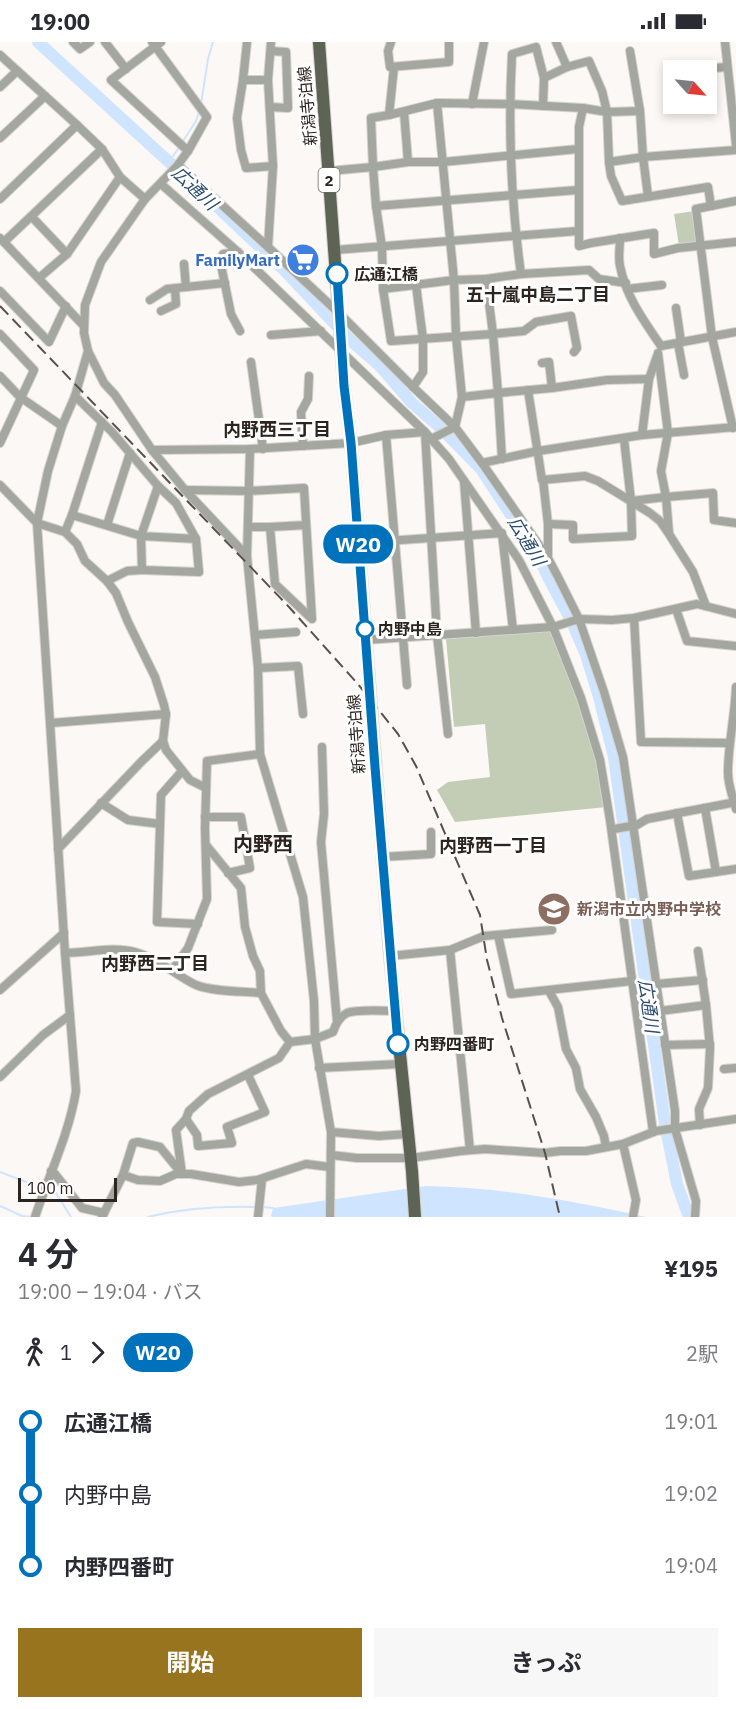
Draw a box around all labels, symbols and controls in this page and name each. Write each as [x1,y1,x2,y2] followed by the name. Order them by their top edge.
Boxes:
[30,7,90,36] text: 19:00
[663,60,717,114] north arrow
[663,60,717,114] map controls
[294,65,320,147] street label: 新潟寺泊線
[167,161,224,216] water label: 広通川
[318,168,340,192] road number: 2
[285,242,321,278] supermarket icon: FamilyMart
[195,250,280,270] place label: FamilyMart
[326,263,348,285] marker: 広通江橋
[354,264,418,284] place label: 広通江橋
[466,283,610,306] district label: 五十嵐中島二丁目
[223,418,331,441] district label: 内野西三丁目
[503,512,552,572] water label: 広通川
[324,524,392,564] line badge: W20
[335,530,381,558] text: W20
[378,619,442,639] place label: 内野中島
[356,620,374,638] marker: 内野中島
[343,693,369,775] street label: 新潟寺泊線
[233,830,293,857] district label: 内野西
[439,834,547,857] district label: 内野西一丁目
[536,891,572,927] school or university icon: 新潟市立内野中学校
[577,899,721,919] place label: 新潟市立内野中学校
[101,952,209,975] district label: 内野西二丁目
[634,978,664,1036] water label: 広通川
[387,1033,409,1055] marker: 内野四番町
[414,1034,494,1054] place label: 内野四番町
[18,1175,117,1202] scale bar
[27,1178,74,1198] text: 100 m
[18,1232,79,1275] text: 4 分
[664,1254,718,1283] text: ¥195
[18,1278,203,1305] text: 19:00 – 19:04 · バス
[18,1336,51,1369] icon: walk
[81,1336,114,1369] icon: forward
[135,1338,181,1366] text: W20
[60,1339,72,1366] text: 1
[686,1340,718,1367] text: 2駅
[64,1408,152,1437] text: 広通江橋
[664,1408,718,1435] text: 19:01
[64,1480,152,1509] text: 内野中島
[664,1480,718,1507] text: 19:02
[64,1552,174,1581] text: 内野四番町
[664,1552,718,1579] text: 19:04
[18,1628,362,1697] button: 開始
[374,1628,718,1697] button: きっぷ

